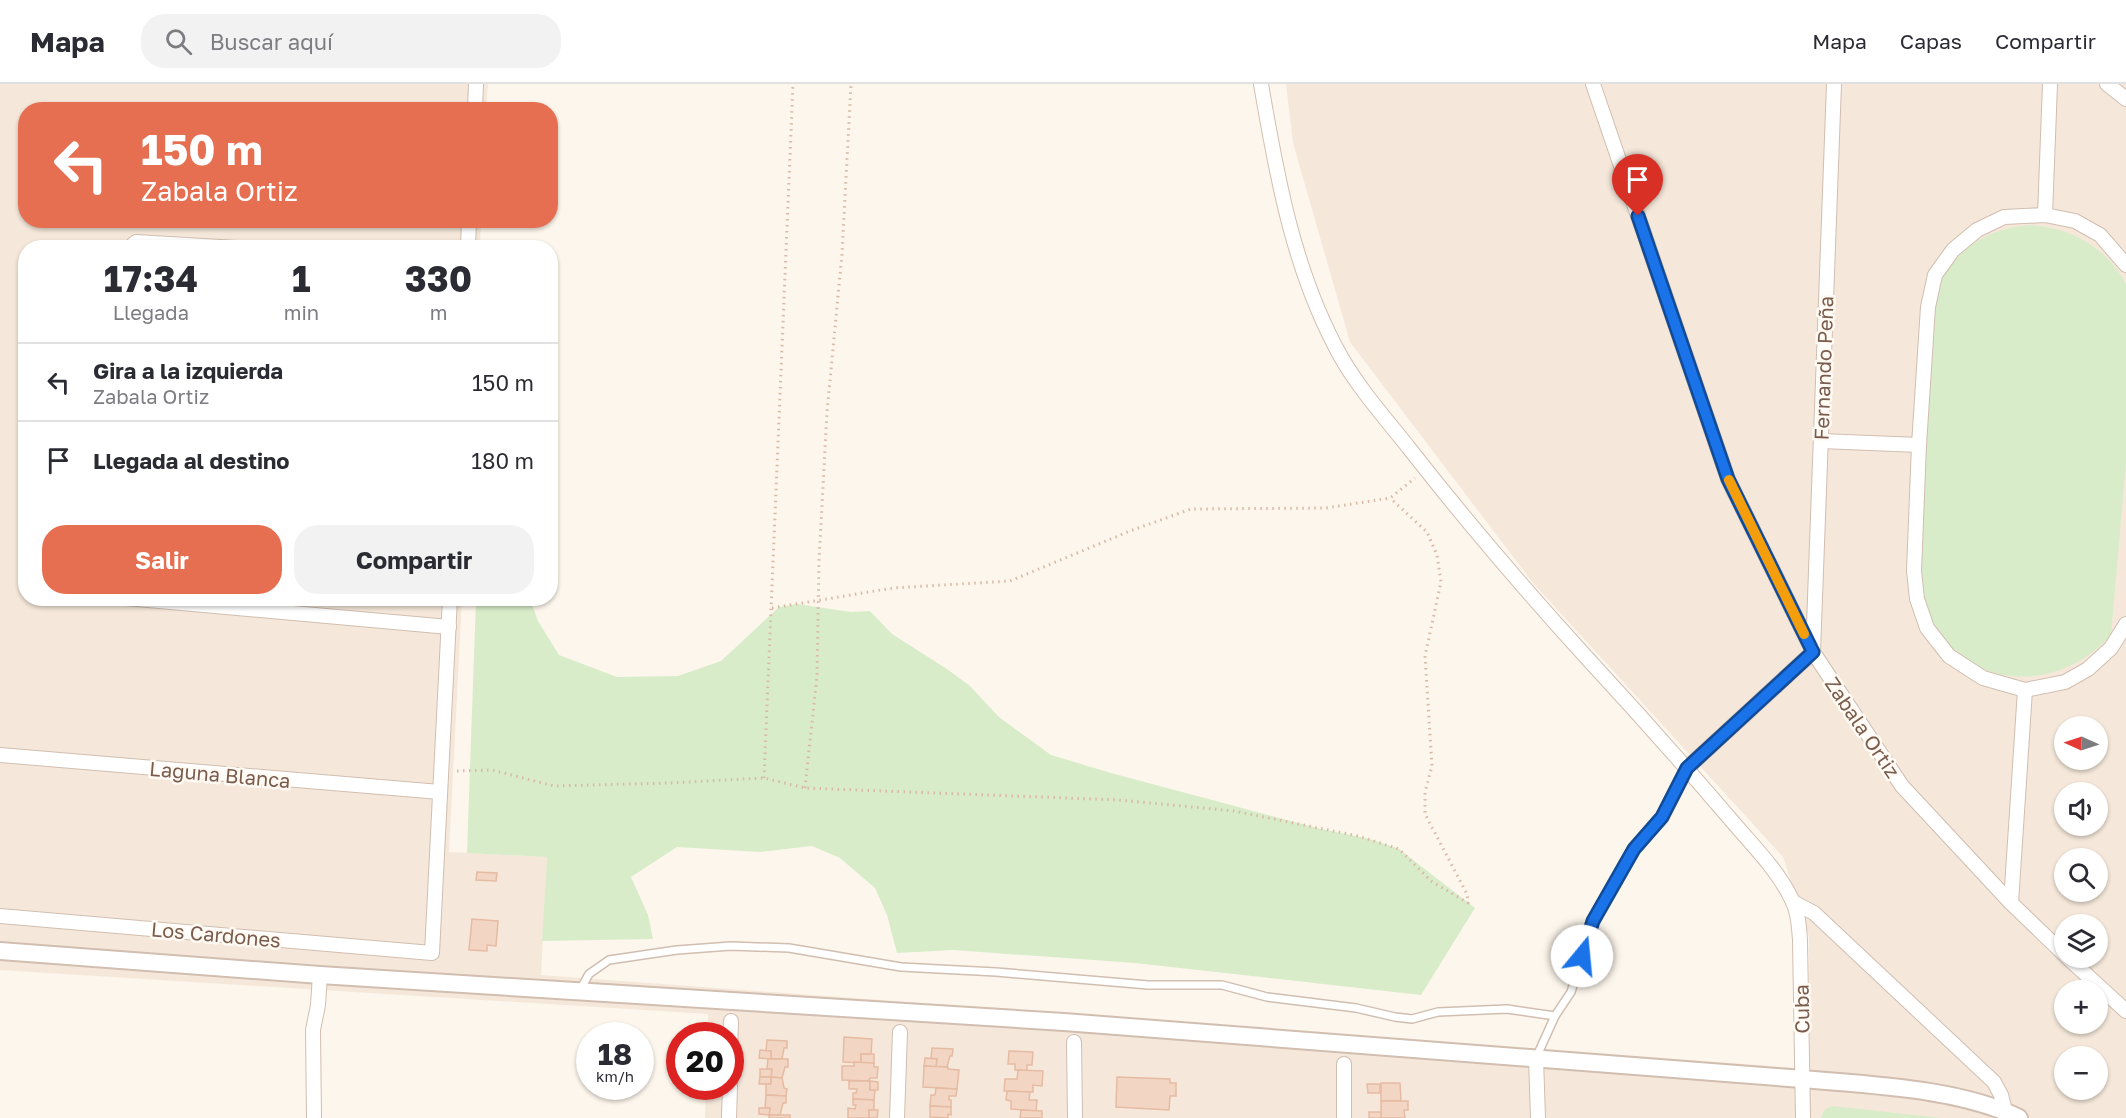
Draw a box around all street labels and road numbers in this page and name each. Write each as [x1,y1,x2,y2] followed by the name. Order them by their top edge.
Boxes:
[1808,295,1838,441] street label: Fernando Peña
[1821,672,1905,782] street label: Zabala Ortiz
[148,756,292,792] street label: Laguna Blanca
[150,916,282,952] street label: Los Cardones
[1789,984,1813,1034] street label: Cuba

